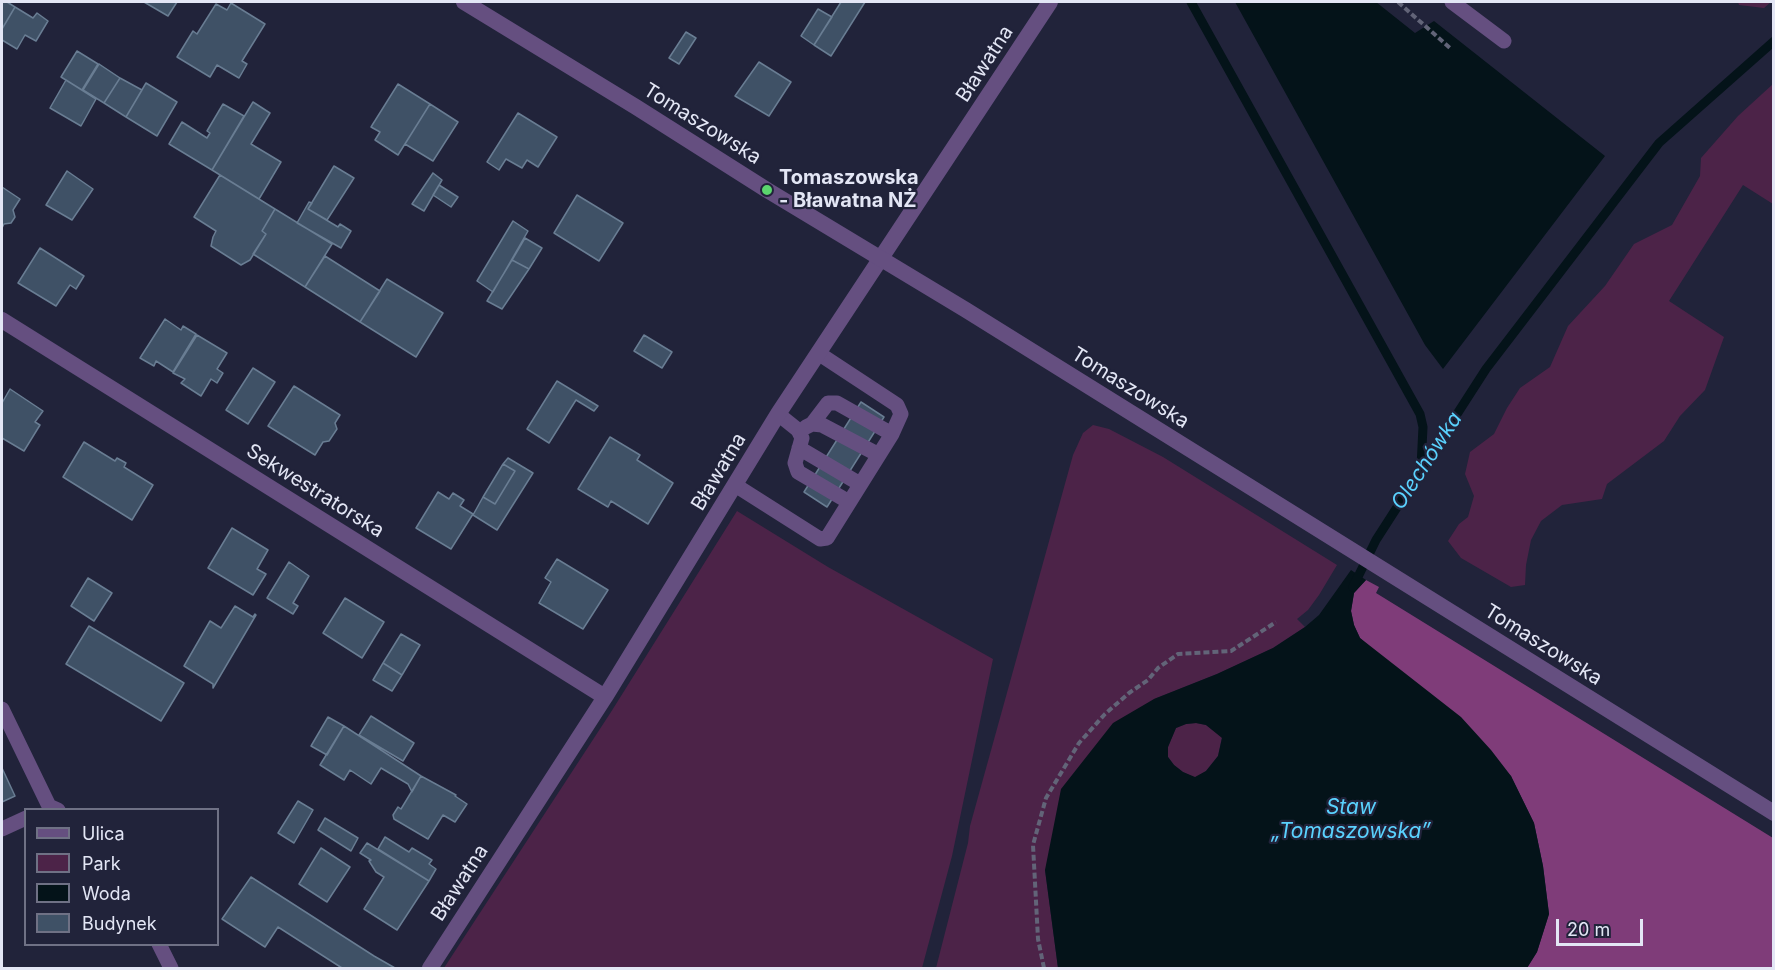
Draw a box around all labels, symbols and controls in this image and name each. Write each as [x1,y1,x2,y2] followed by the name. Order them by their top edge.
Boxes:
[951,21,1019,107] street label: Bławatna
[639,78,765,170] street label: Tomaszowska
[779,166,919,213] place label: Tomaszowska - Bławatna NŻ
[760,183,774,197] marker: Tomaszowska - Bławatna NŻ
[1067,342,1193,434] street label: Tomaszowska
[1386,408,1468,514] water label: Olechówka
[686,429,752,515] street label: Bławatna
[242,439,388,543] street label: Sekwestratorska
[1480,599,1606,691] street label: Tomaszowska
[1271,795,1431,845] water label: Staw „Tomaszowska”
[24,808,219,946] legend
[82,823,125,844] text: Ulica
[426,840,494,926] street label: Bławatna
[82,853,121,874] text: Park
[82,883,131,904] text: Woda
[1559,907,1646,945] scale bar
[82,913,157,934] text: Budynek
[1567,919,1610,940] text: 20 m

